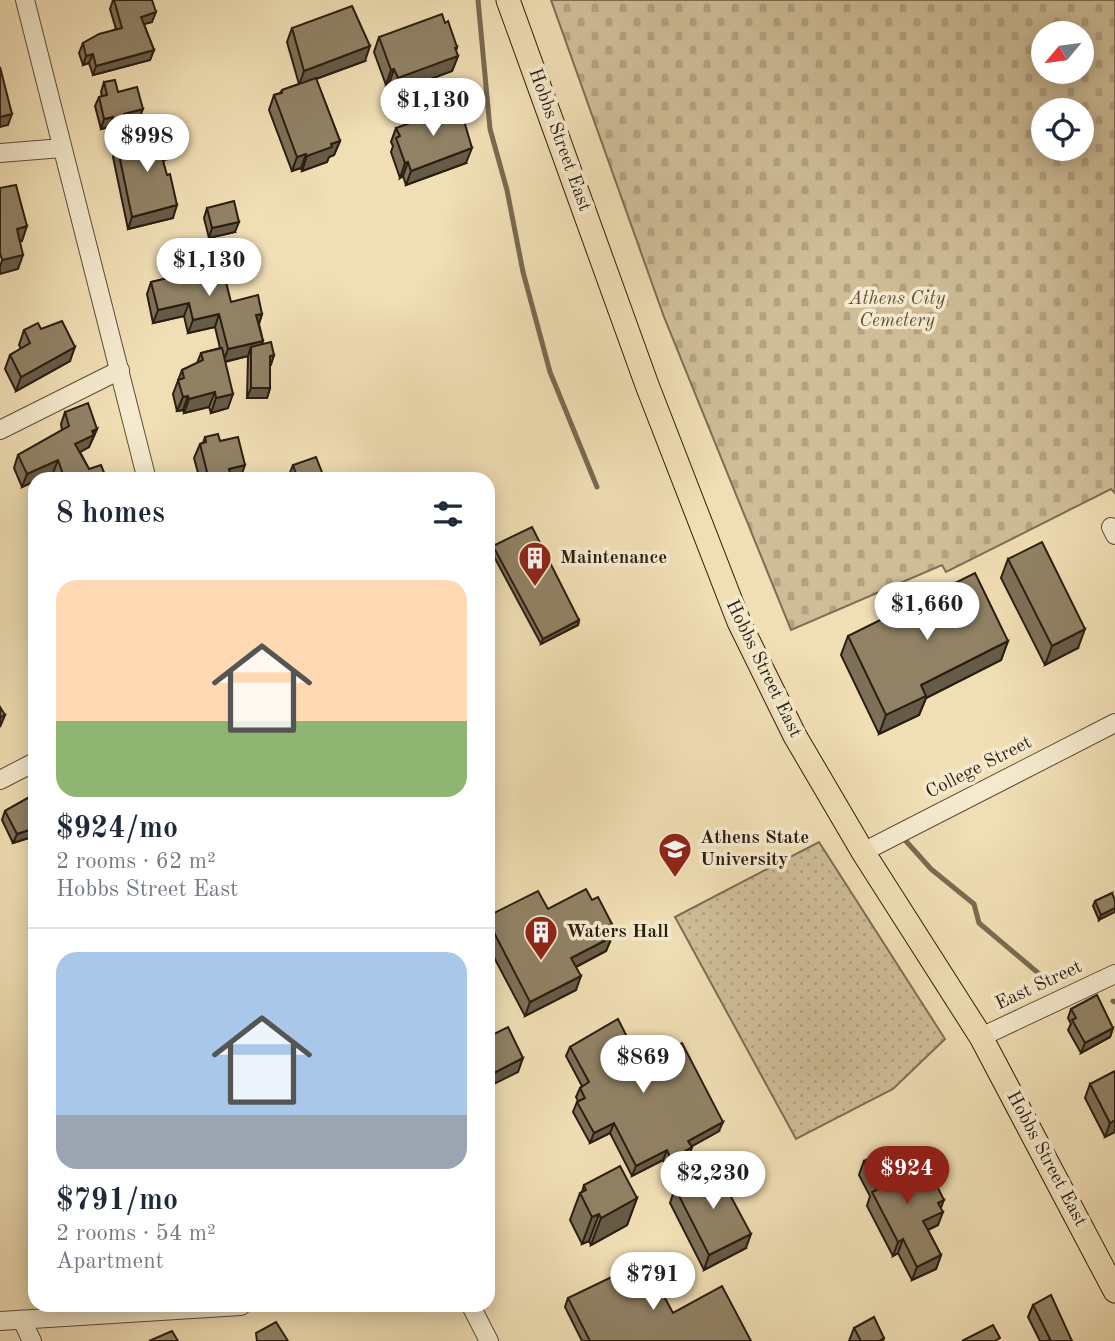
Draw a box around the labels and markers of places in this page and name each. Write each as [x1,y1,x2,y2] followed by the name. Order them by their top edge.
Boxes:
[376,78,490,138] pin: $1,130
[106,114,188,174] pin: $998
[152,238,266,298] pin: $1,130
[516,539,554,588] building icon: Maintenance
[560,549,667,568] place label: Maintenance
[870,582,984,642] pin: $1,660
[700,829,809,870] place label: Athens State University
[656,830,694,879] school or university icon: Athens State University
[522,913,560,962] building icon: Waters Hall
[566,923,669,942] place label: Waters Hall
[602,1036,684,1095] pin: $869
[866,1146,948,1206] pin: $924
[656,1152,770,1211] pin: $2,230
[612,1252,694,1312] pin: $791

